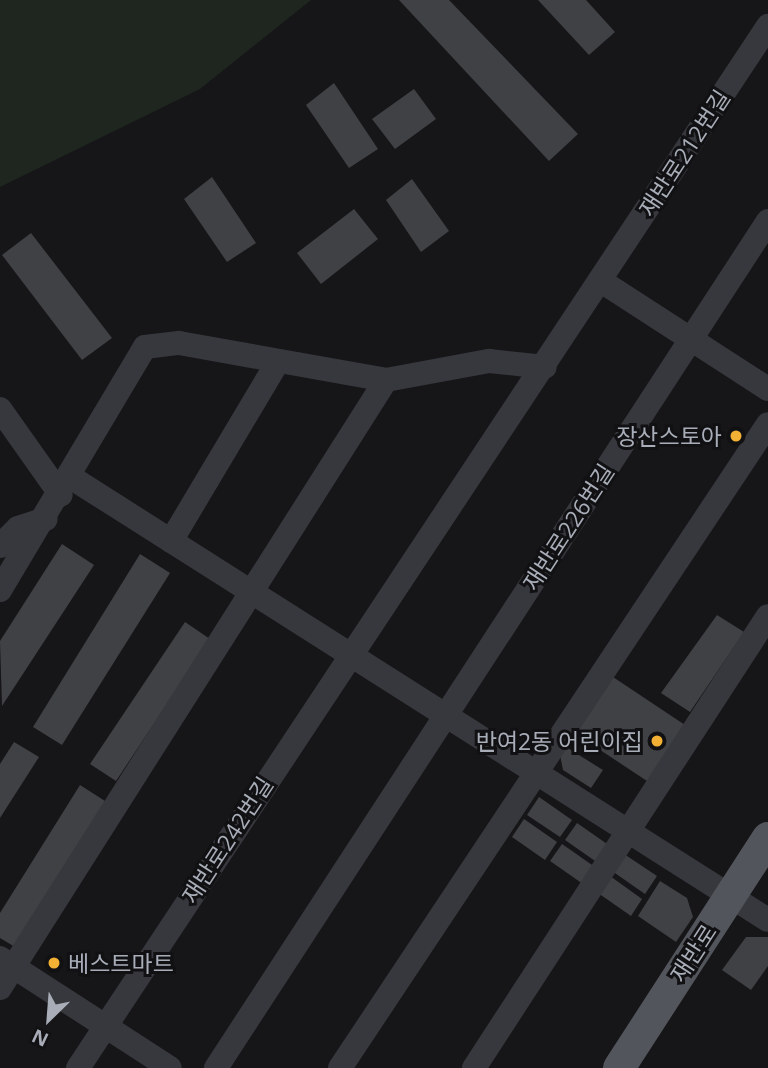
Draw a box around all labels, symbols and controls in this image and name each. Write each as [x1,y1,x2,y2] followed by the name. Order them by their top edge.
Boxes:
[633,85,735,221] street label: 재반로212번길
[616,422,722,450] place label: 장산스토아
[728,428,744,444] marker: 장산스토아
[517,459,619,595] street label: 재반로226번길
[476,727,643,755] place label: 반여2동 어린이집
[649,733,665,749] marker: 반여2동 어린이집
[176,772,278,908] street label: 재반로242번길
[664,919,722,987] street label: 재반로
[68,949,174,977] place label: 베스트마트
[46,955,62,971] marker: 베스트마트
[14,984,84,1054] north arrow
[28,1023,53,1053] text: N

